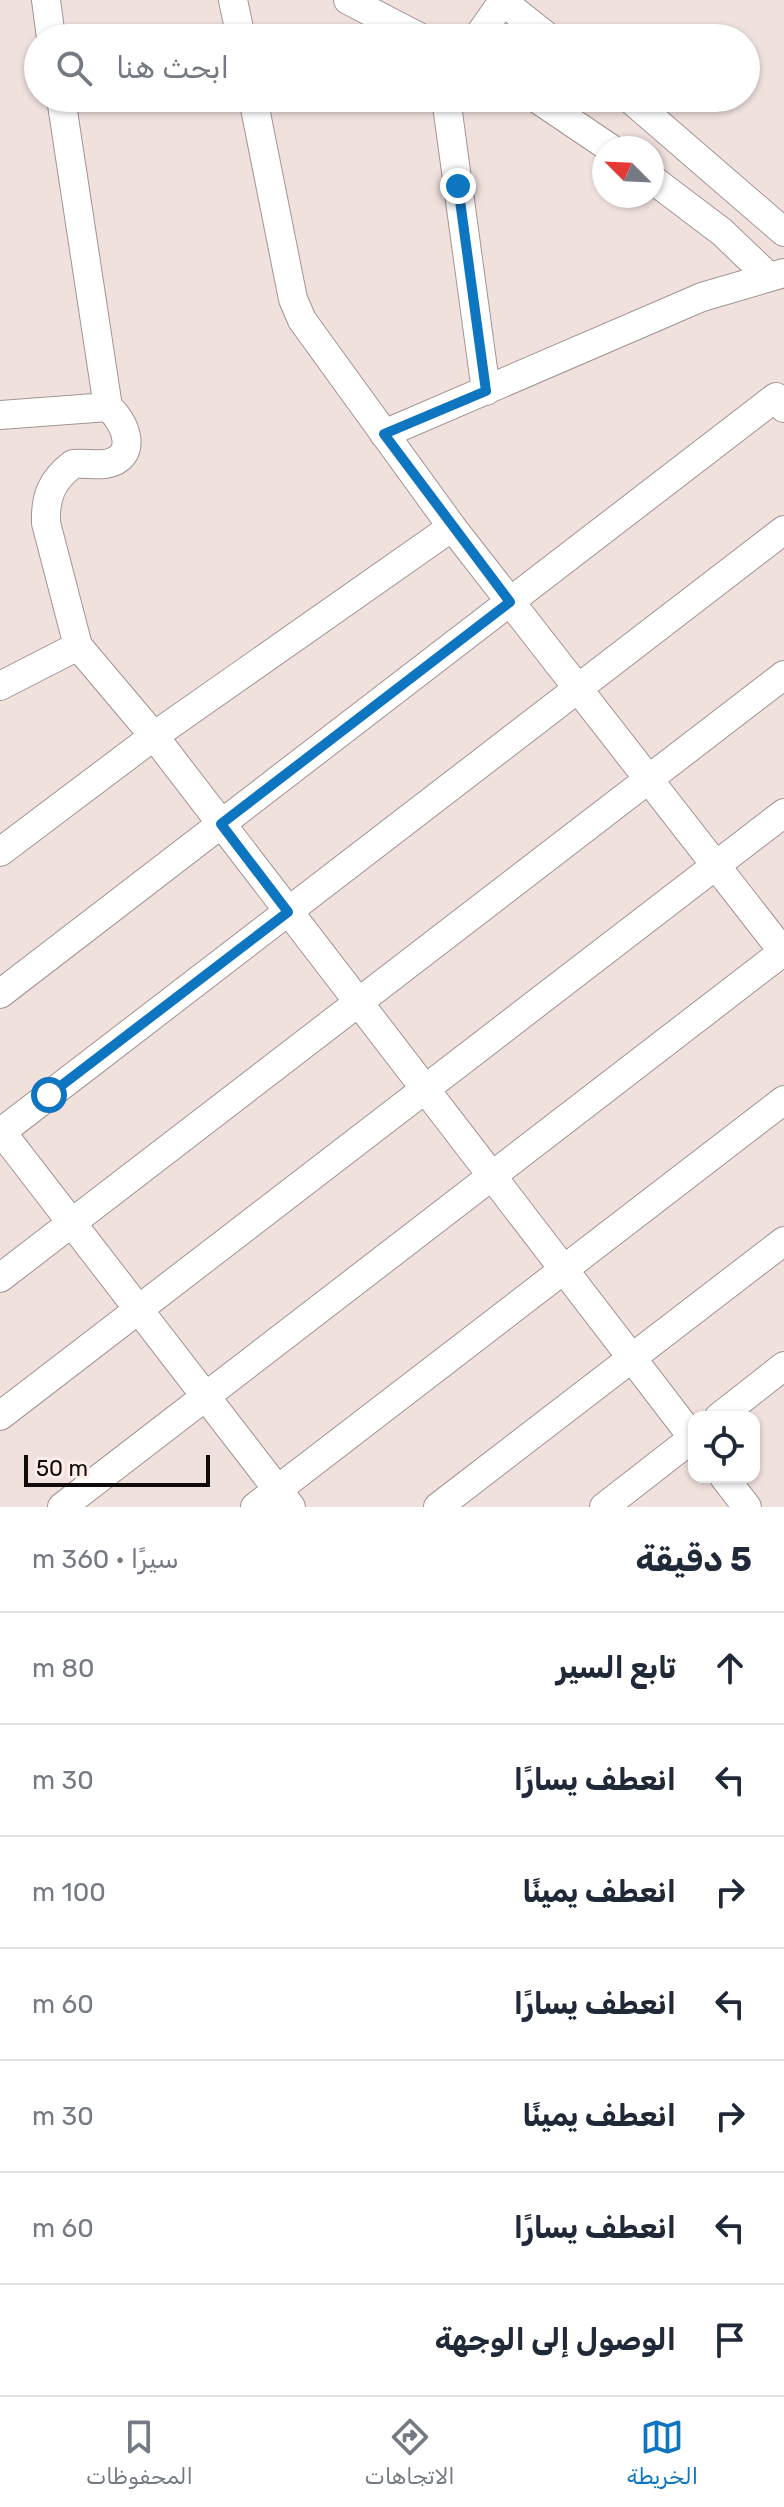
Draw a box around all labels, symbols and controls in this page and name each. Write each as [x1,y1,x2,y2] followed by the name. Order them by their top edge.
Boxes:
[24,24,760,112] search box
[52,46,96,90] icon: search
[116,50,229,86] text: ابحث هنا
[592,136,664,208] north arrow
[440,168,476,204] route end
[31,1077,67,1113] route start
[688,1411,760,1483] map controls
[688,1411,760,1483] button: locate
[24,1451,210,1487] scale bar
[36,1455,88,1482] text: 50 m
[635,1539,752,1580] text: 5 دقيقة
[32,1544,179,1575] text: سيرًا · 360 m
[708,1646,752,1690] icon: ahead
[556,1650,676,1686] text: تابع السير
[32,1653,95,1684] text: 80 m
[708,1758,752,1802] icon: left
[514,1762,676,1798] text: انعطف يسارًا
[32,1765,94,1796] text: 30 m
[708,1870,752,1914] icon: right
[522,1874,676,1910] text: انعطف يمينًا
[32,1877,106,1908] text: 100 m
[708,1982,752,2026] icon: left
[514,1986,676,2022] text: انعطف يسارًا
[32,1989,94,2020] text: 60 m
[708,2094,752,2138] icon: right
[522,2098,676,2134] text: انعطف يمينًا
[32,2101,94,2132] text: 30 m
[708,2206,752,2250] icon: left
[514,2210,676,2246] text: انعطف يسارًا
[32,2213,94,2244] text: 60 m
[708,2318,752,2362] icon: arrive
[435,2322,676,2358] text: الوصول إلى الوجهة
[86,2415,193,2490] tab: المحفوظات
[365,2415,455,2490] tab: الاتجاهات
[627,2415,698,2490] tab: الخريطة

